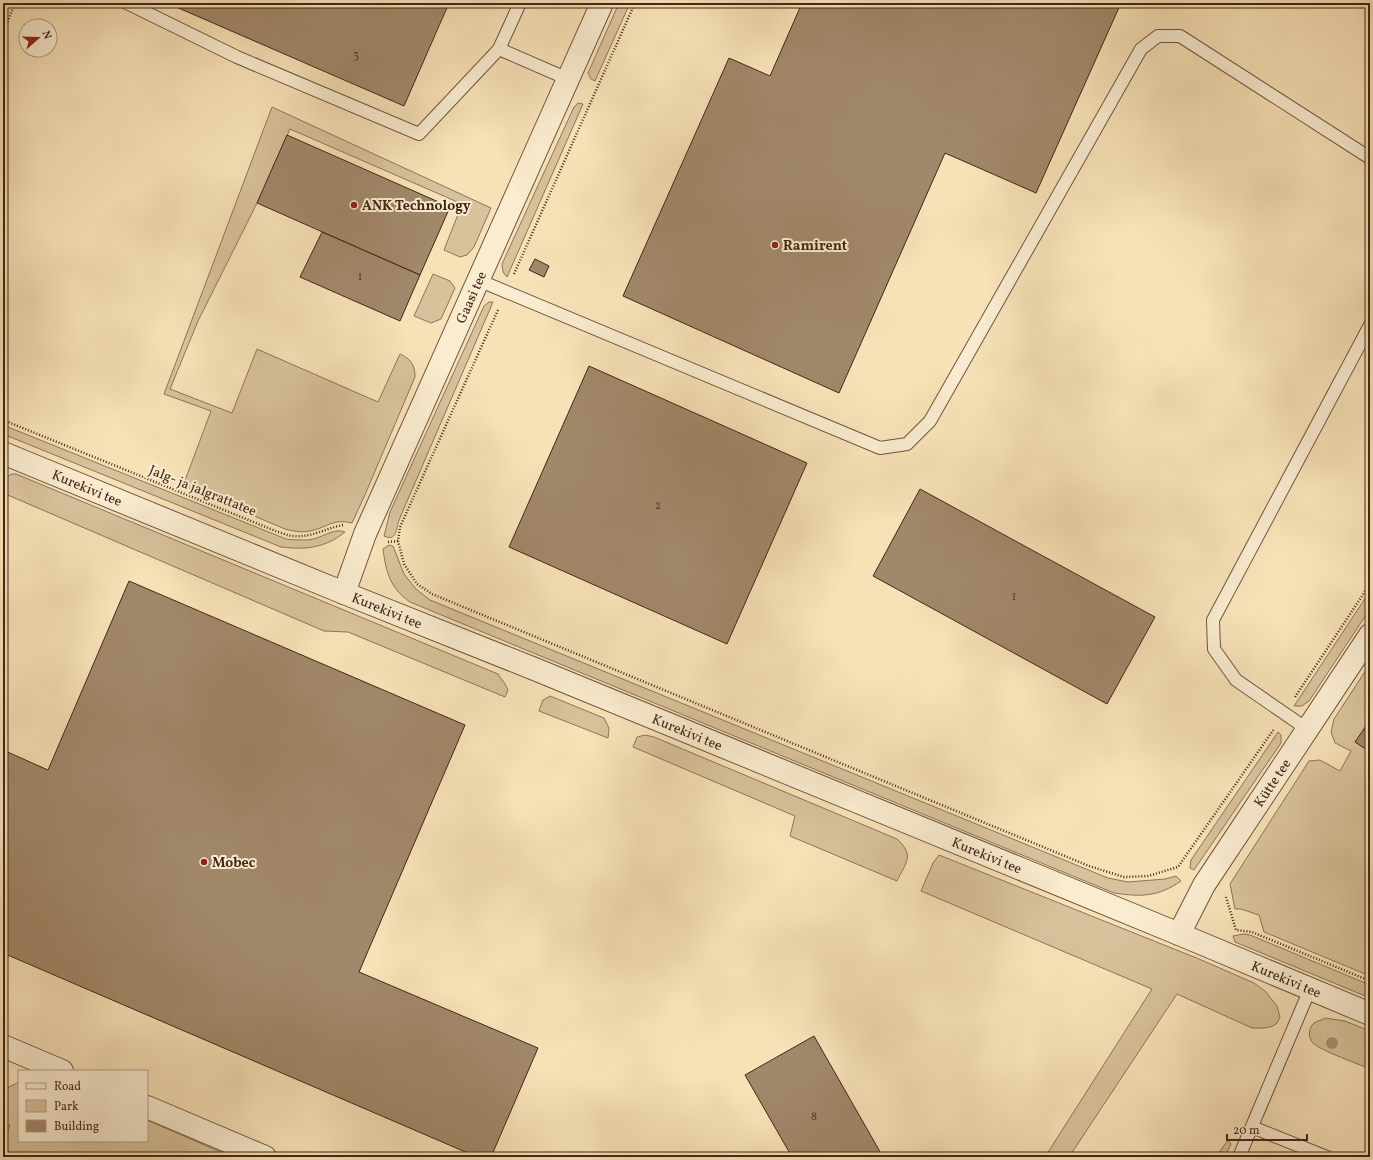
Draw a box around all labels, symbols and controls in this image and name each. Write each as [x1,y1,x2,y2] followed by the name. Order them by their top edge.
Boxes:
[18,18,58,58] north arrow
[38,29,54,41] text: N
[353,48,359,64] house number: 3
[362,197,471,216] place label: ANK Technology
[349,200,359,210] marker: ANK Technology
[783,237,847,256] place label: Ramirent
[770,240,780,250] marker: Ramirent
[452,268,492,327] street label: Gaasi tee
[358,269,362,285] house number: 1
[146,461,259,522] street label: Jalg- ja jalgrattatee
[49,466,125,512] street label: Kurekivi tee
[655,498,661,514] house number: 2
[349,589,425,634] street label: Kurekivi tee
[1012,589,1016,605] house number: 1
[649,710,725,756] street label: Kurekivi tee
[1250,755,1296,811] street label: Kütte tee
[948,834,1025,879] street label: Kurekivi tee
[212,854,256,873] place label: Mobec
[199,857,209,867] marker: Mobec
[1248,957,1324,1004] street label: Kurekivi tee
[18,1070,148,1142] legend
[54,1079,81,1095] text: Road
[54,1099,79,1115] text: Park
[811,1109,817,1125] house number: 8
[1227,1116,1307,1142] scale bar
[54,1119,99,1135] text: Building
[1233,1123,1260,1139] text: 20 m

